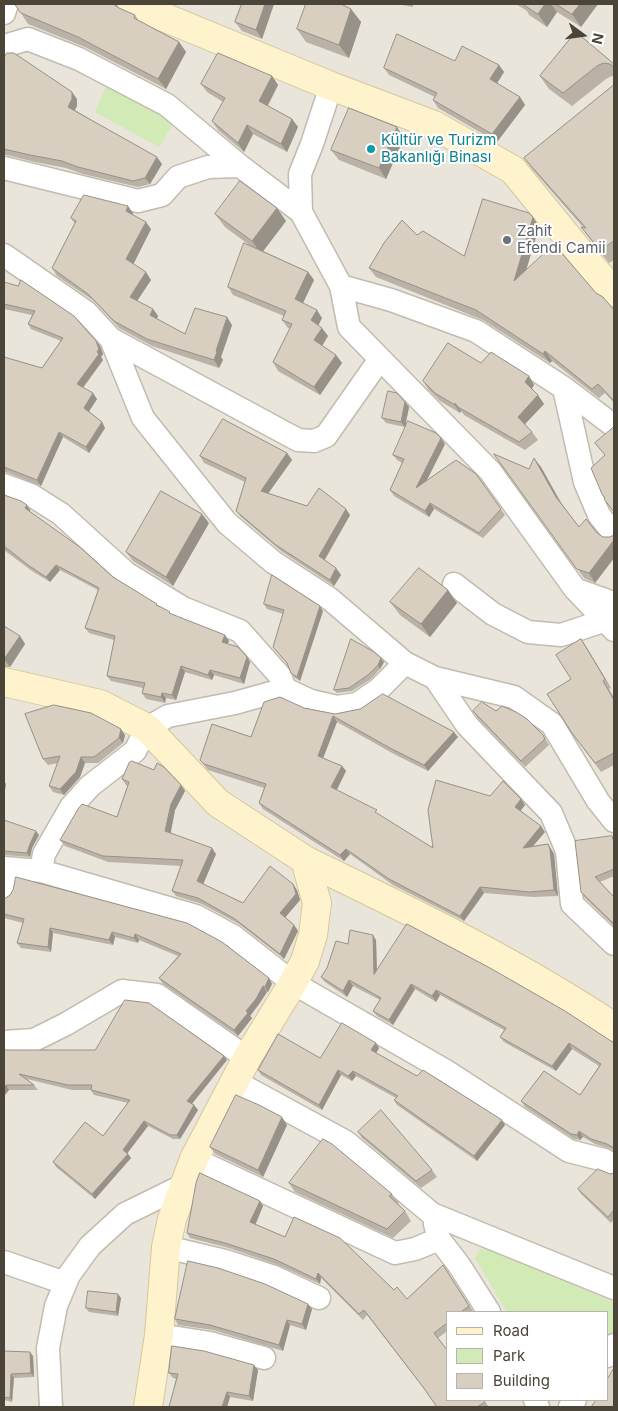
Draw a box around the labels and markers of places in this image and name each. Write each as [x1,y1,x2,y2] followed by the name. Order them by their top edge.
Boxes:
[381,131,496,166] place label: Kültür ve Turizm Bakanlığı Binası
[365,143,377,155] marker: Kültür ve Turizm Bakanlığı Binası
[517,222,606,257] place label: Zahit Efendi Camii
[501,234,513,246] marker: Zahit Efendi Camii

